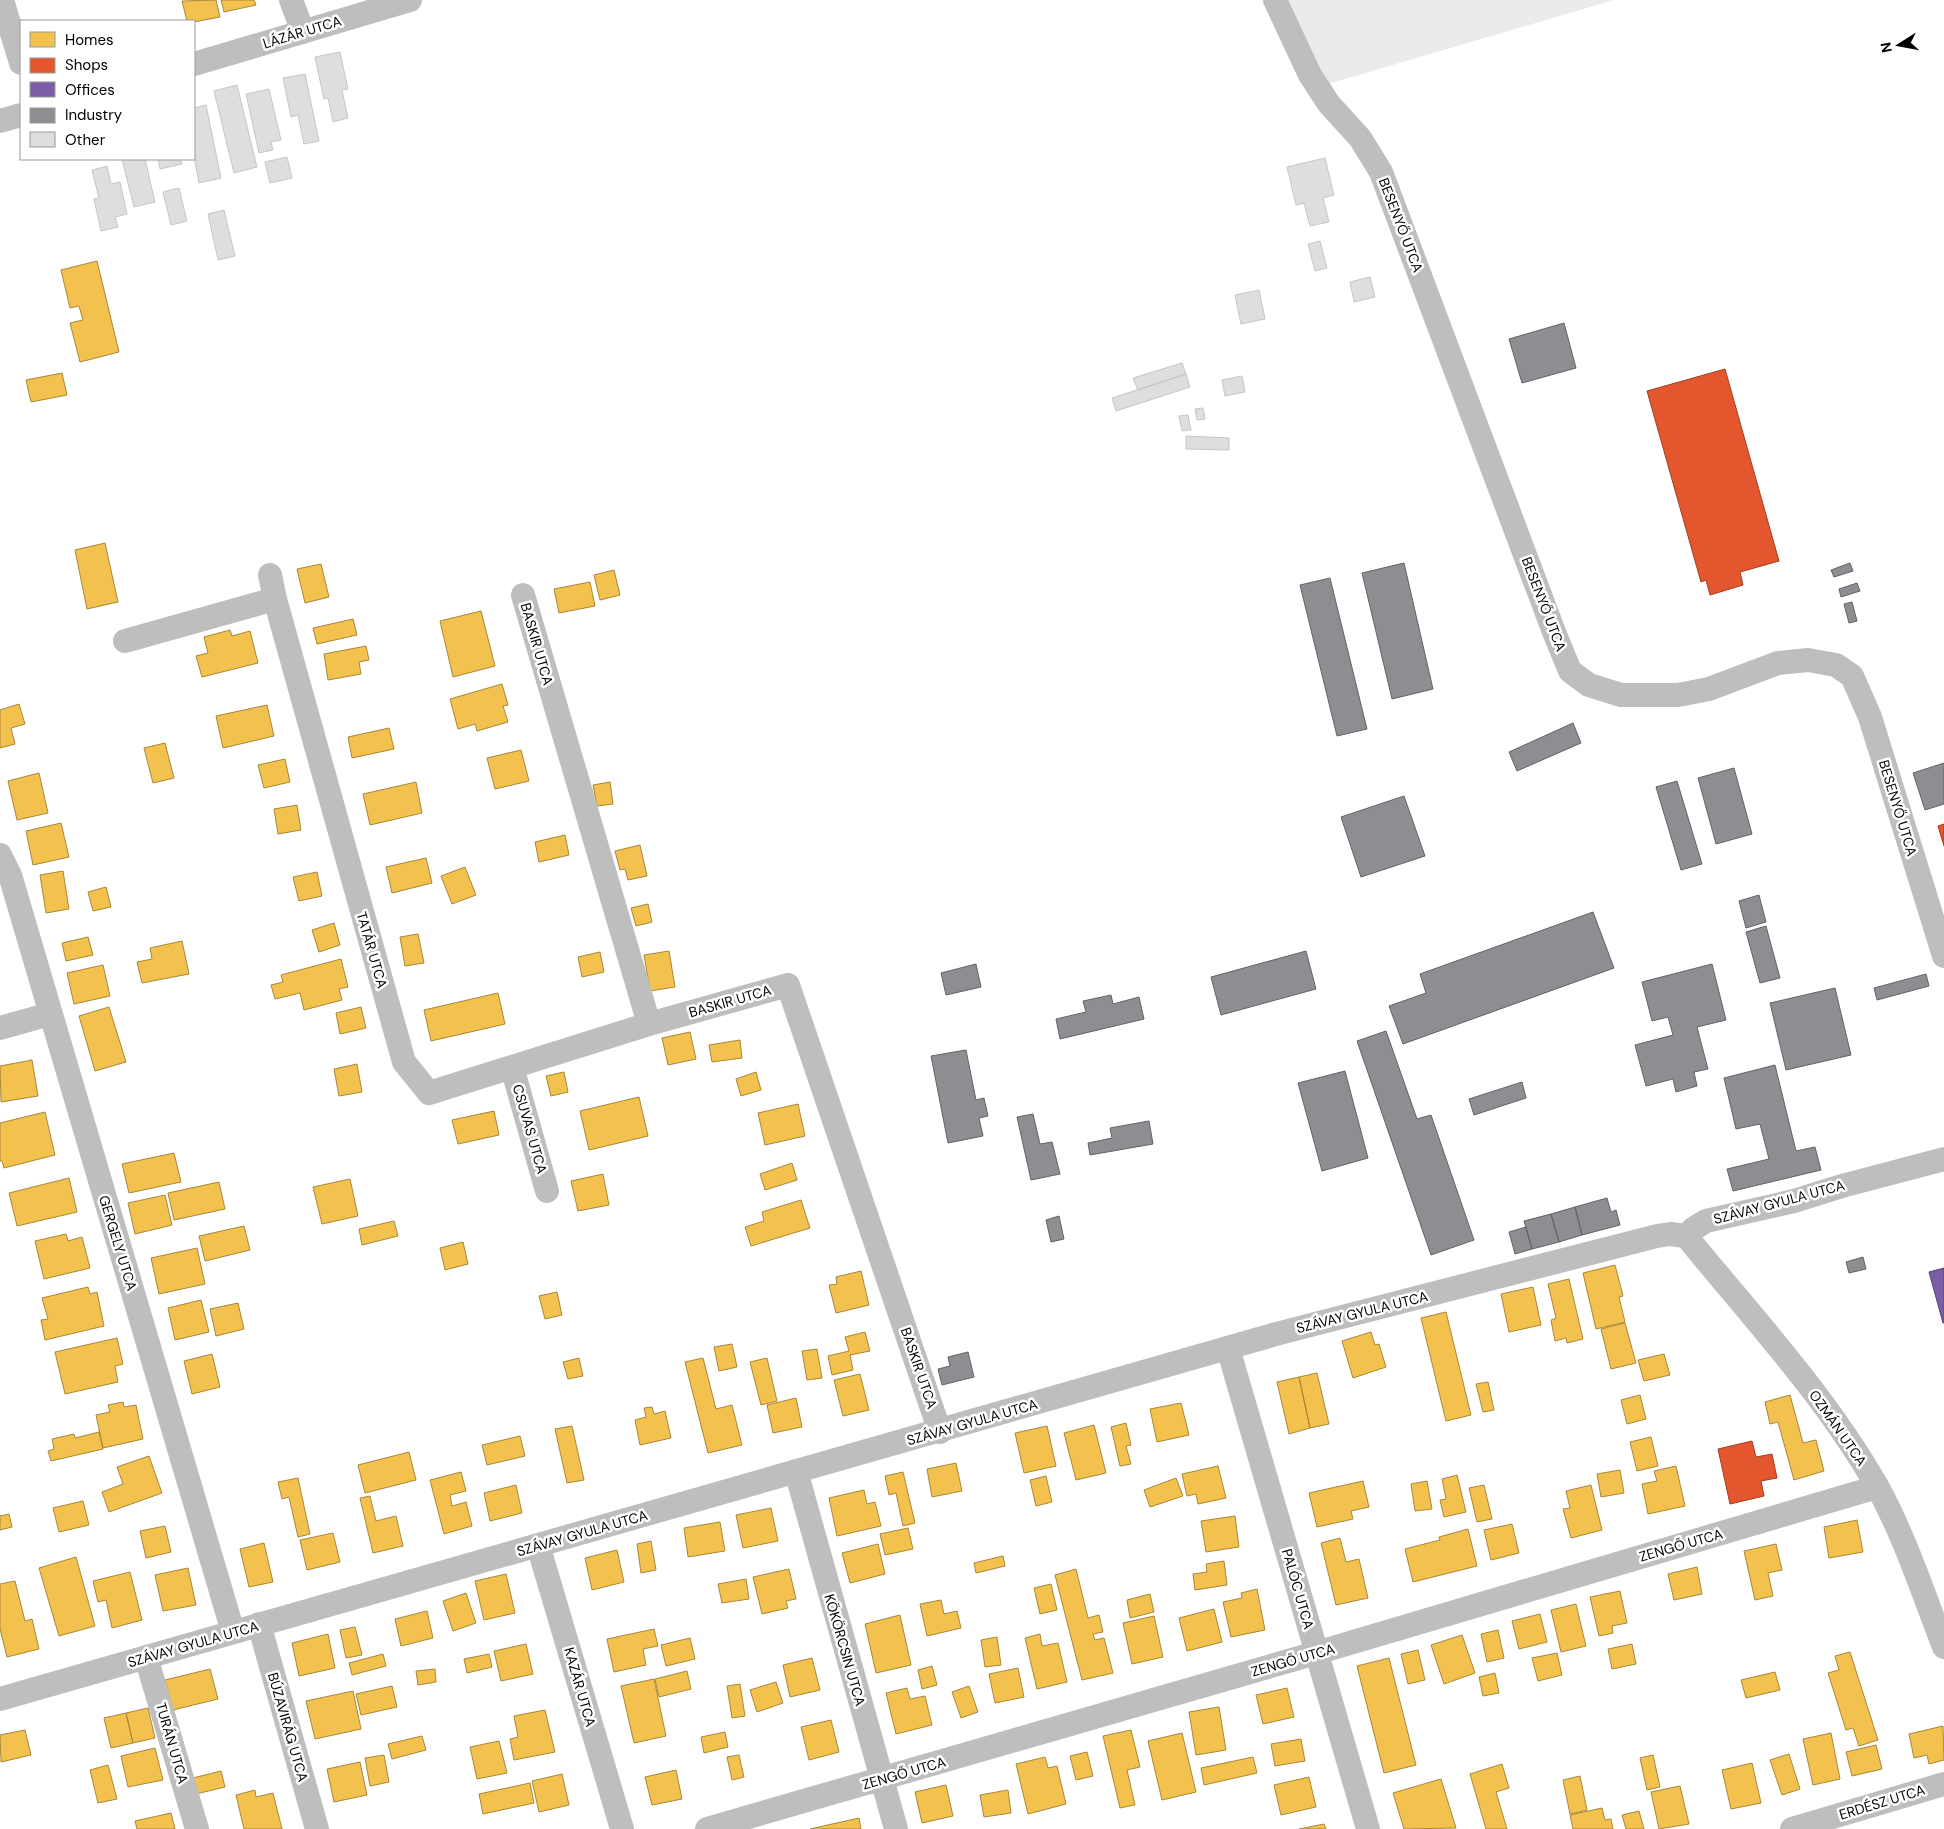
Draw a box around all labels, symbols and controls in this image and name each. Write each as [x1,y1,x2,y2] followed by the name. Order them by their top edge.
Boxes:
[261,12,343,52] street label: LÁZÁR UTCA
[20,20,195,160] legend
[1874,20,1924,70] north arrow
[65,30,114,50] text: Homes
[1876,41,1896,54] text: N
[65,55,108,75] text: Shops
[65,80,115,100] text: Offices
[65,105,123,125] text: Industry
[65,130,106,150] text: Other
[1375,175,1427,275] street label: BESENYŐ UTCA
[1518,554,1570,654] street label: BESENYŐ UTCA
[517,601,557,687] street label: BASKIR UTCA
[1875,758,1921,858] street label: BESENYŐ UTCA
[353,910,391,990] street label: TATÁR UTCA
[687,981,773,1021] street label: BASKIR UTCA
[509,1082,551,1176] street label: CSUVAS UTCA
[1711,1176,1847,1228] street label: SZÁVAY GYULA UTCA
[95,1193,141,1293] street label: GERGELY UTCA
[1294,1287,1430,1337] street label: SZÁVAY GYULA UTCA
[897,1325,941,1411] street label: BASKIR UTCA
[1805,1387,1871,1469] street label: OZMÁN UTCA
[905,1395,1039,1449] street label: SZÁVAY GYULA UTCA
[515,1506,649,1560] street label: SZÁVAY GYULA UTCA
[1637,1525,1725,1565] street label: ZENGŐ UTCA
[1278,1547,1318,1631] street label: PALÓC UTCA
[820,1592,870,1708] street label: KÖKÖRCSIN UTCA
[126,1617,260,1671] street label: SZÁVAY GYULA UTCA
[1249,1640,1337,1680] street label: ZENGŐ UTCA
[560,1645,600,1729] street label: KAZÁR UTCA
[264,1670,312,1784] street label: BÚZAVIRÁG UTCA
[152,1700,192,1786] street label: TURÁN UTCA
[860,1753,948,1793] street label: ZENGŐ UTCA
[1837,1780,1927,1824] street label: ERDÉSZ UTCA

